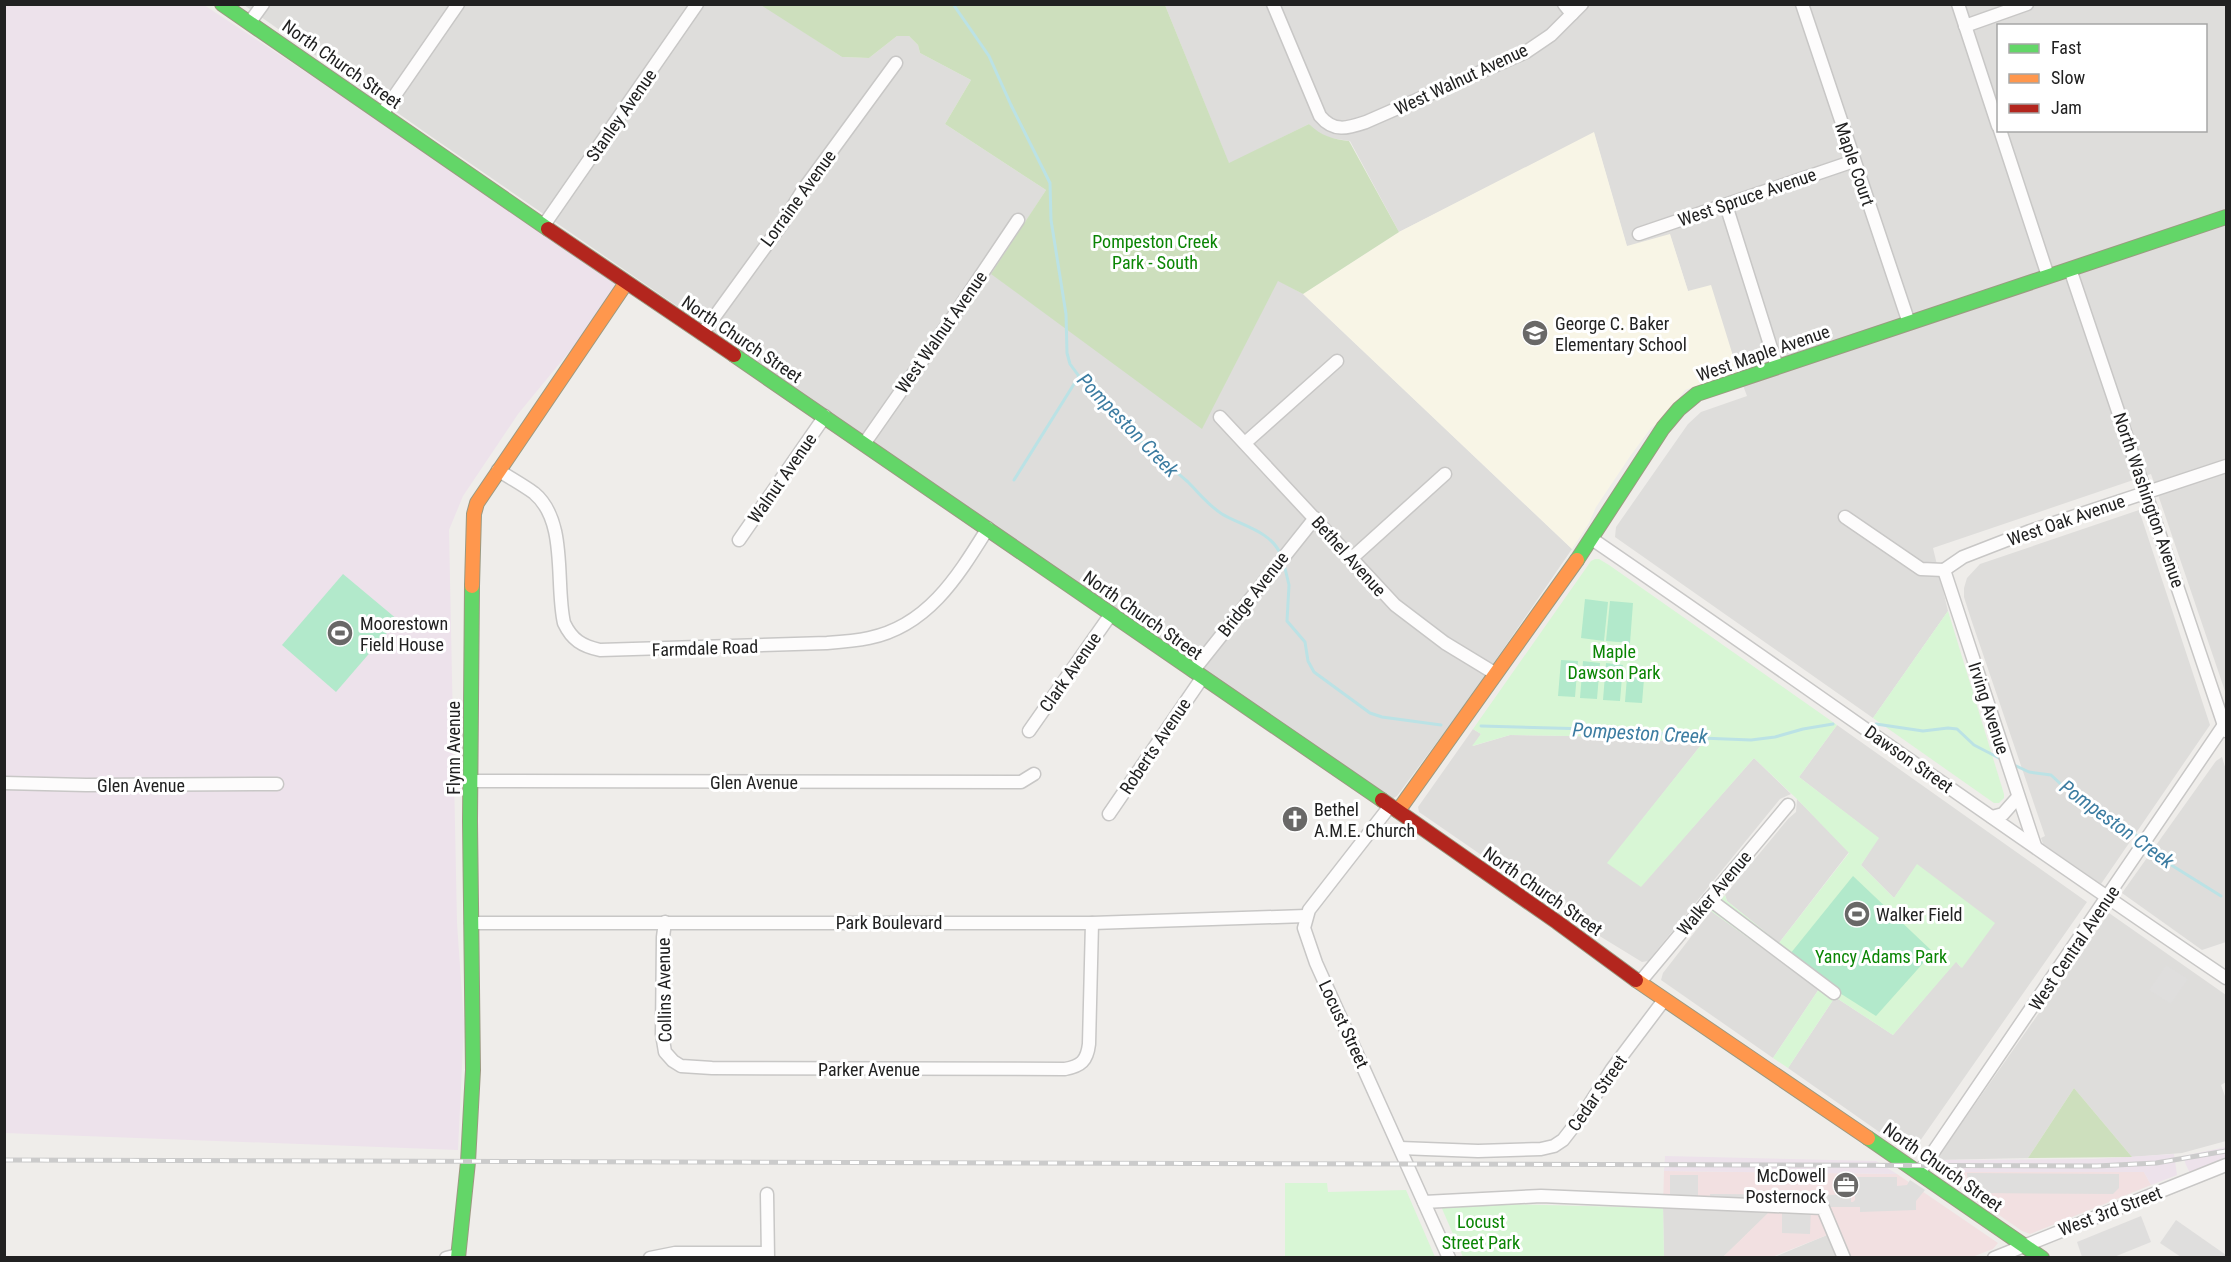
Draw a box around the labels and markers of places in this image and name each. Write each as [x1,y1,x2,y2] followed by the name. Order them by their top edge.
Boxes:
[1555,313,1687,355] place label: George C. Baker Elementary School
[1520,318,1550,348] school or university icon: George C. Baker Elementary School
[360,613,448,655] place label: Moorestown Field House
[325,618,355,648] sports icon: Moorestown Field House
[1314,799,1415,841] place label: Bethel A.M.E. Church
[1280,804,1310,834] church icon: Bethel A.M.E. Church
[1842,899,1872,929] sports icon: Walker Field
[1876,904,1962,925] place label: Walker Field
[1745,1165,1826,1207] place label: McDowell Posternock
[1831,1170,1861,1200] office icon: McDowell Posternock

